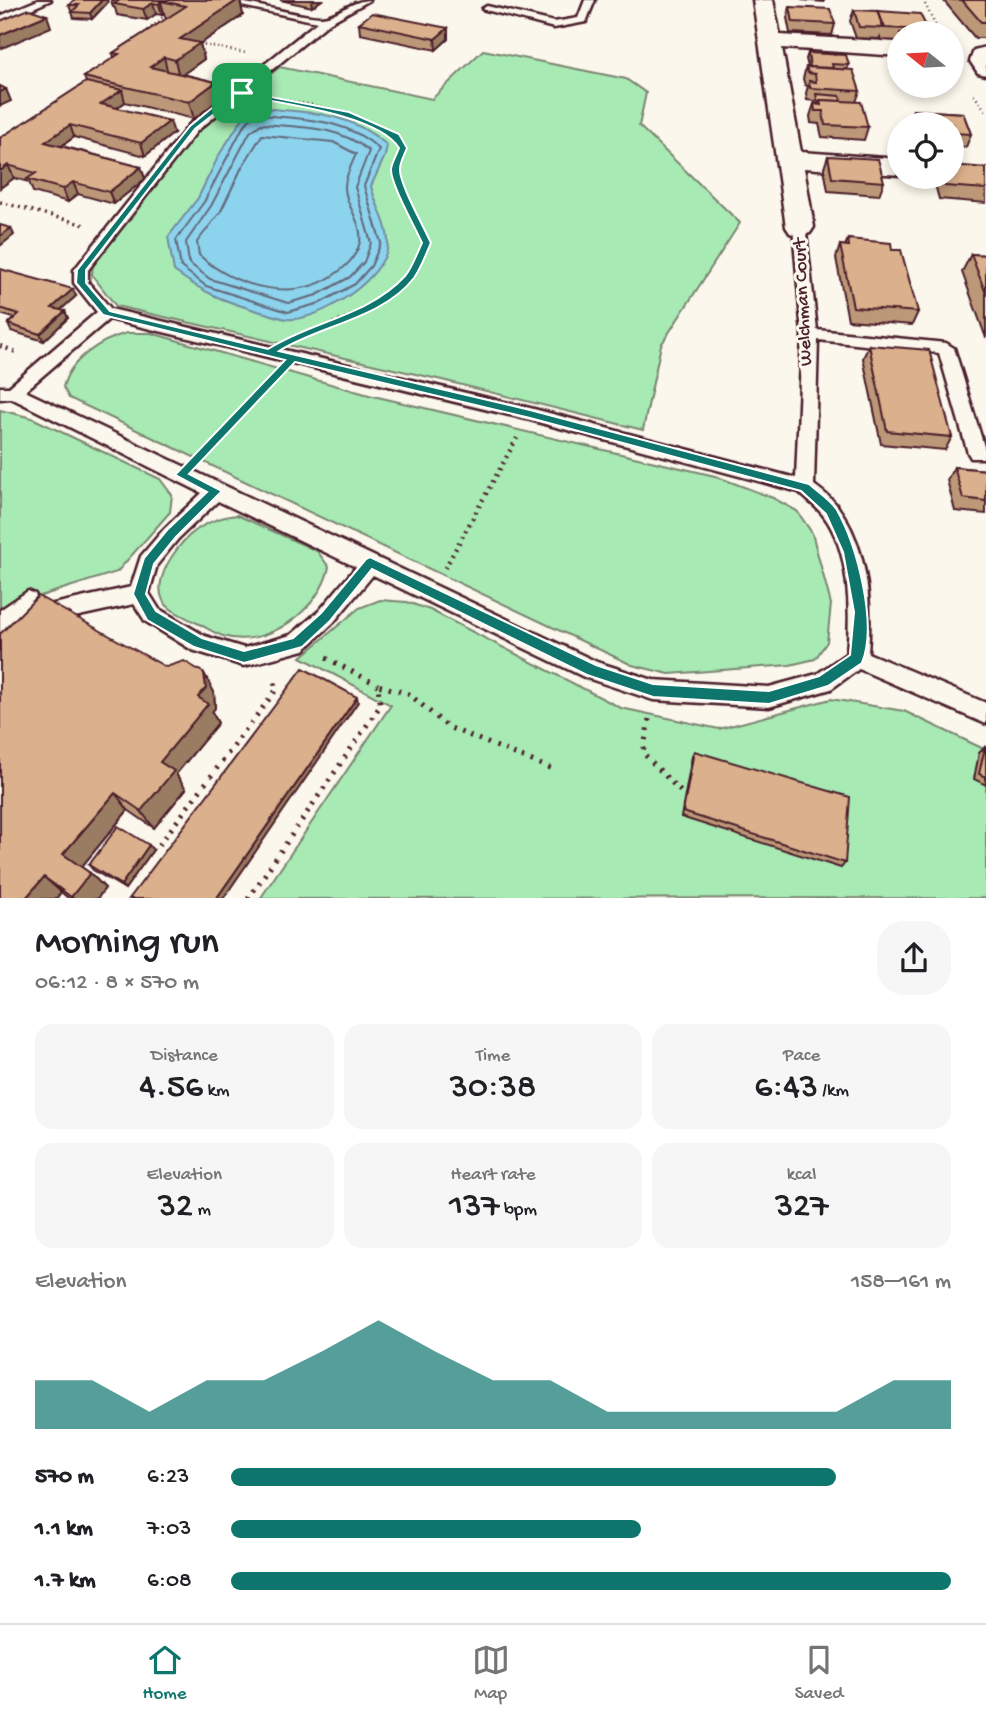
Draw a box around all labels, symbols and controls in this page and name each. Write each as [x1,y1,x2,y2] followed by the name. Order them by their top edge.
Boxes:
[887,21,964,98] north arrow
[887,21,964,189] map controls
[212,63,272,123] pin
[223,74,261,112] icon: arrive
[887,112,964,189] button: locate
[789,235,819,366] street label: Welchman Court
[877,921,951,995] button: share
[35,922,219,966] text: Morning run
[35,970,199,997] text: 06:12 · 8 × 570 m
[151,1045,218,1068] text: Distance
[476,1045,510,1068] text: Time
[783,1045,820,1068] text: Pace
[139,1068,203,1109] text: 4.56
[450,1068,536,1109] text: 30:38
[754,1068,818,1109] text: 6:43
[203,1080,229,1103] text: km
[818,1080,849,1103] text: /km
[147,1164,222,1187] text: Elevation
[450,1164,536,1187] text: Heart rate
[787,1164,816,1187] text: kcal
[158,1187,193,1228] text: 32
[449,1187,500,1228] text: 137
[775,1187,828,1228] text: 327
[193,1199,211,1222] text: m
[500,1199,537,1222] text: bpm
[35,1269,126,1296] text: Elevation
[851,1269,951,1296] text: 158–161 m
[35,1464,94,1491] text: 570 m
[147,1464,189,1491] text: 6:23
[35,1516,93,1543] text: 1.1 km
[147,1516,191,1543] text: 7:03
[35,1568,96,1595] text: 1.7 km
[147,1568,192,1595] text: 6:08
[143,1641,187,1706] tab: Home
[472,1641,510,1706] tab: Map
[795,1641,843,1706] tab: Saved

